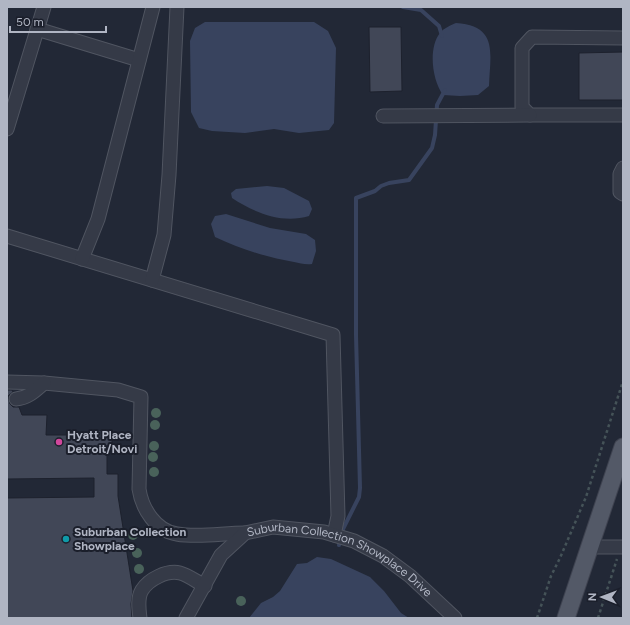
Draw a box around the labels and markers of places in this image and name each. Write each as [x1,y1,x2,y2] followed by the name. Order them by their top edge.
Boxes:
[67,428,137,456] place label: Hyatt Place Detroit/Novi
[54,437,64,447] marker: Hyatt Place Detroit/Novi
[74,525,187,553] place label: Suburban Collection Showplace
[61,534,71,544] marker: Suburban Collection Showplace

